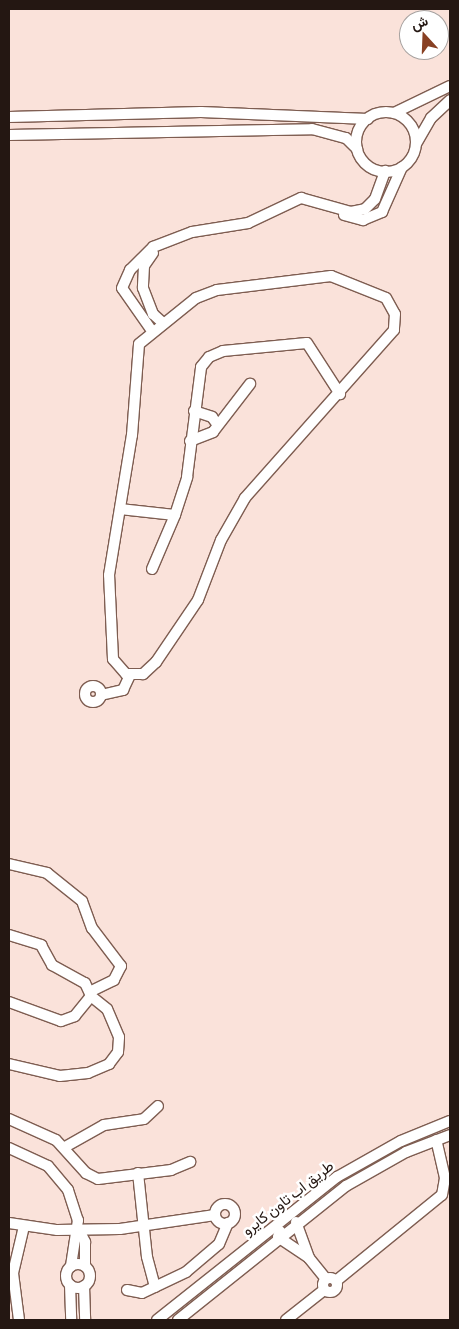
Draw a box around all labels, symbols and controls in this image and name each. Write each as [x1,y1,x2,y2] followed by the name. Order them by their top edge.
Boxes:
[399,10,449,60] north arrow
[408,10,431,34] text: ش
[238,1156,336,1238] street label: طريق اب تاون كايرو

